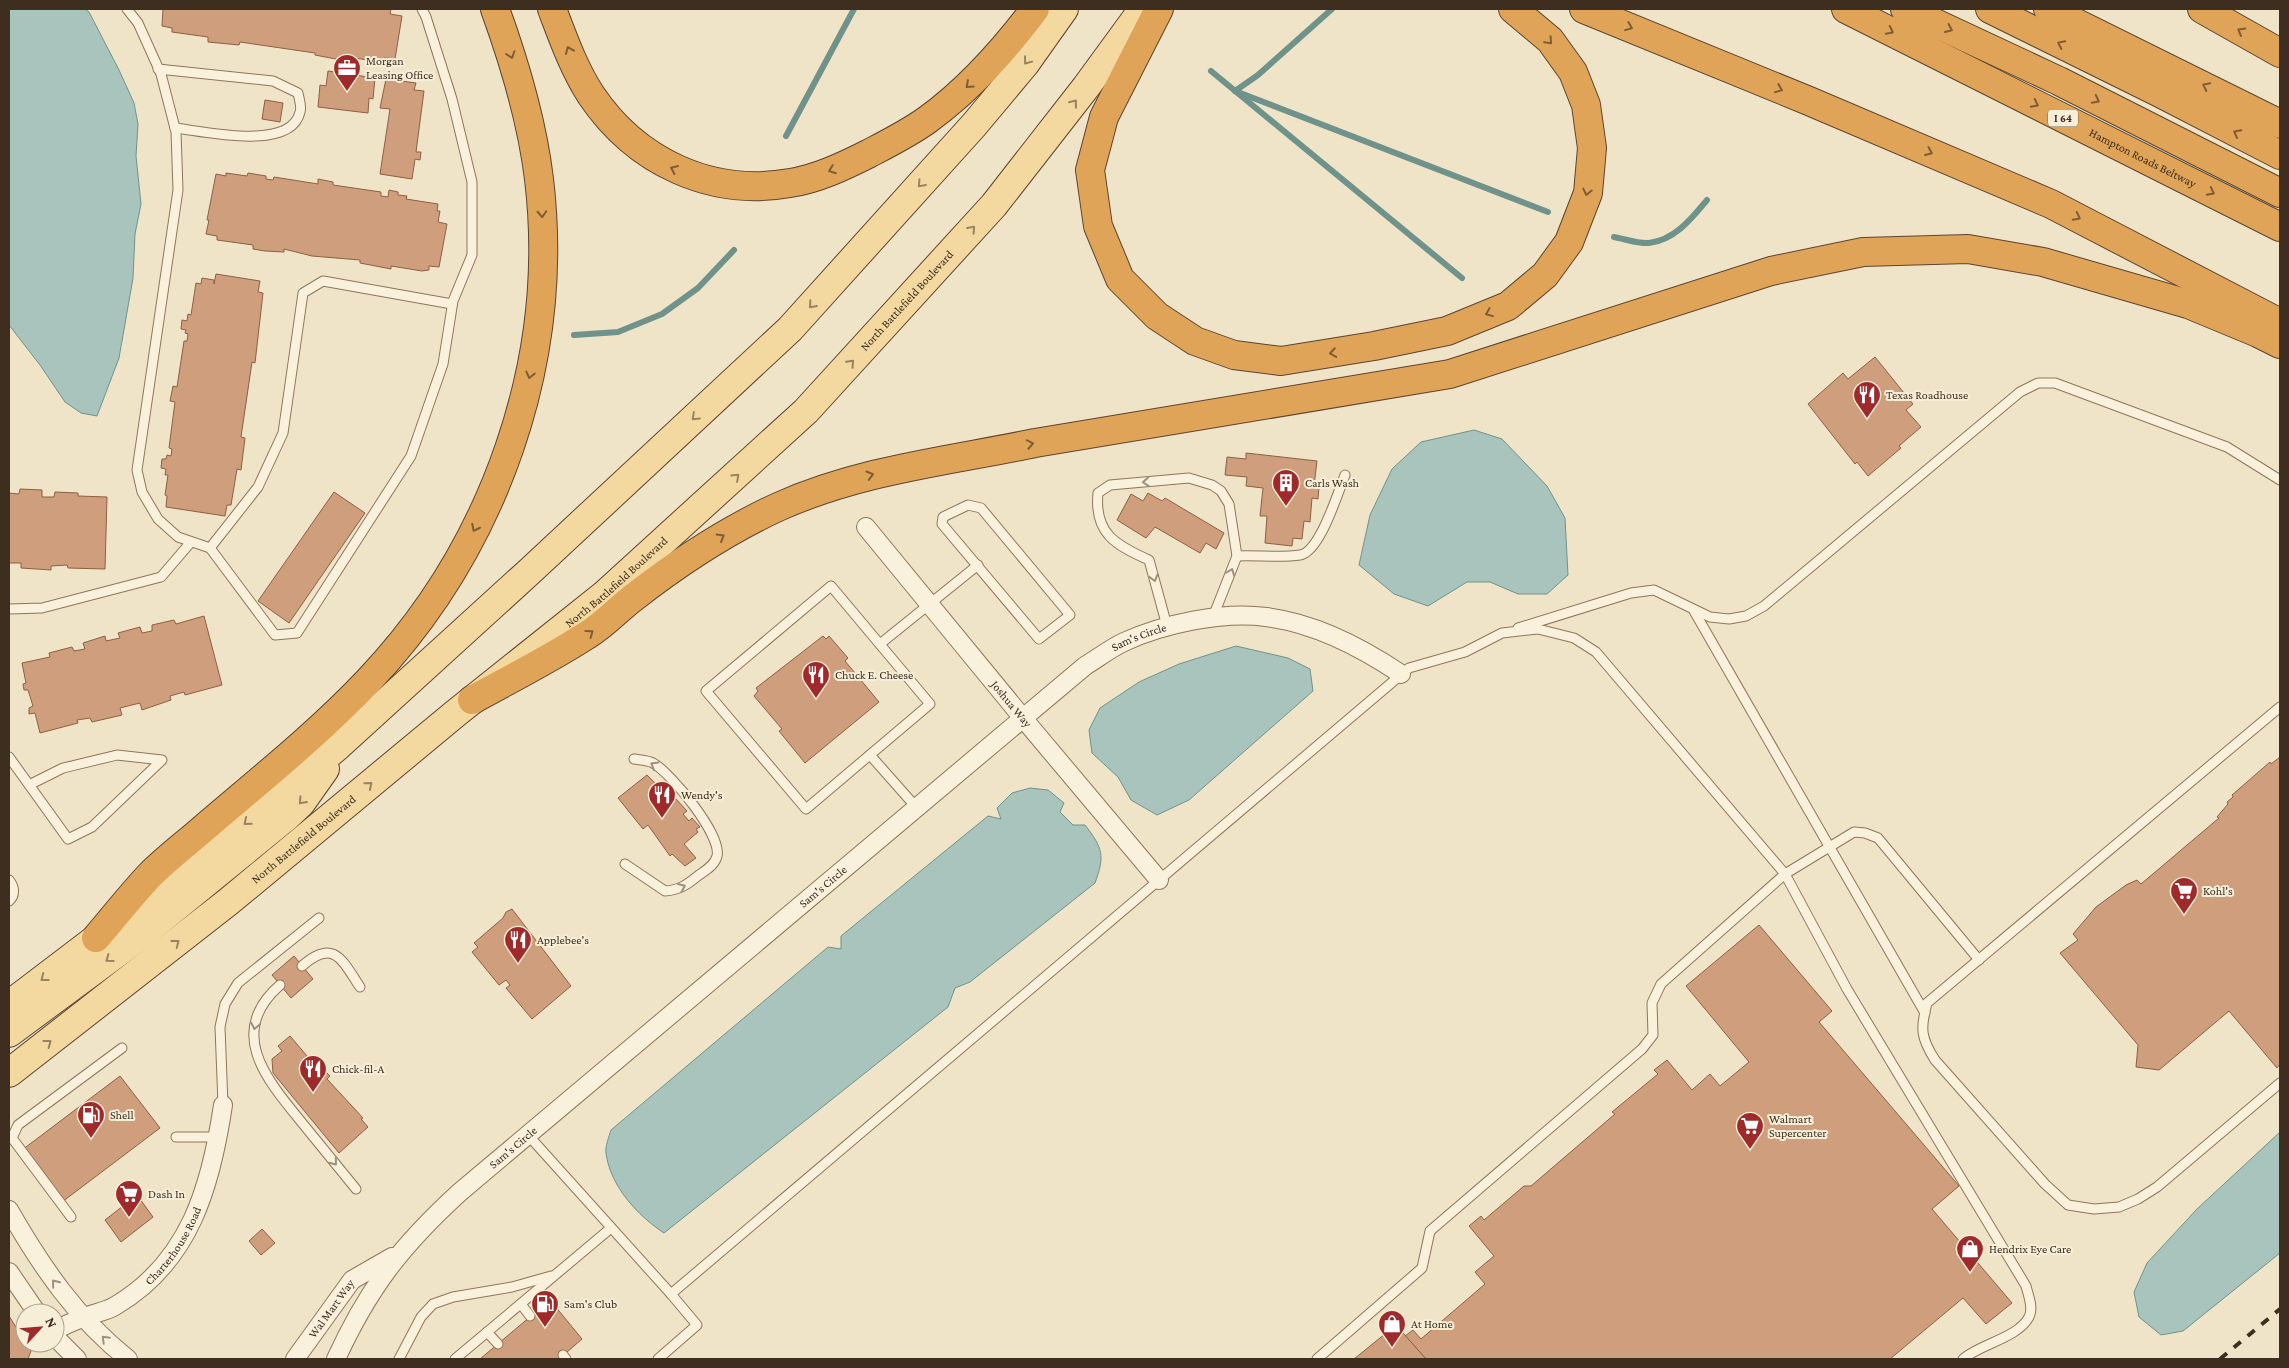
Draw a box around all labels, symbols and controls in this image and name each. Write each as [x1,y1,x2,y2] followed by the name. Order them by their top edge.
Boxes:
[1624,21,1633,32] one-way arrow
[1944,23,1953,34] one-way arrow
[1884,25,1893,35] one-way arrow
[2238,27,2247,37] one-way arrow
[1543,35,1552,44] one-way arrow
[2057,40,2066,50] one-way arrow
[564,47,574,55] one-way arrow
[505,50,515,59] one-way arrow
[332,53,362,92] office icon: Morgan Leasing Office
[366,54,433,82] place label: Morgan Leasing Office
[1024,55,1032,64] one-way arrow
[965,79,974,88] one-way arrow
[1774,82,1783,93] one-way arrow
[2202,82,2211,92] one-way arrow
[2090,94,2099,104] one-way arrow
[2030,97,2039,108] one-way arrow
[1068,99,1077,109] one-way arrow
[2048,110,2078,126] road number: I 64
[2087,125,2199,191] street label: Hampton Roads Beltway
[2233,129,2242,139] one-way arrow
[1924,146,1933,156] one-way arrow
[670,164,679,175] one-way arrow
[828,164,837,174] one-way arrow
[918,179,927,188] one-way arrow
[2206,186,2215,196] one-way arrow
[1582,187,1593,196] one-way arrow
[536,210,547,218] one-way arrow
[2072,211,2081,221] one-way arrow
[966,226,975,235] one-way arrow
[857,247,957,354] street label: North Battlefield Boulevard
[809,299,818,308] one-way arrow
[1485,307,1494,318] one-way arrow
[1328,347,1336,358] one-way arrow
[846,359,855,368] one-way arrow
[525,371,536,380] one-way arrow
[1852,380,1882,419] restaurant icon: Texas Roadhouse
[1886,388,1968,402] place label: Texas Roadhouse
[692,411,701,420] one-way arrow
[1025,439,1034,449] one-way arrow
[1271,468,1301,507] building icon: Carls Wash
[866,470,875,481] one-way arrow
[730,473,739,482] one-way arrow
[1142,476,1150,487] one-way arrow
[1305,476,1360,490] place label: Carls Wash
[471,523,481,532] one-way arrow
[562,533,671,630] street label: North Battlefield Boulevard
[715,533,724,543] one-way arrow
[1225,568,1235,577] one-way arrow
[1148,574,1158,582] one-way arrow
[1109,620,1168,654] street label: Sam's Circle
[584,630,593,638] one-way arrow
[801,660,831,699] restaurant icon: Chuck E. Cheese
[835,668,913,682] place label: Chuck E. Cheese
[987,677,1035,731] street label: Joshua Way
[651,762,660,772] one-way arrow
[647,780,677,819] restaurant icon: Wendy's
[364,782,373,791] one-way arrow
[681,788,723,802] place label: Wendy's
[249,792,359,887] street label: North Battlefield Boulevard
[299,795,308,804] one-way arrow
[244,817,253,826] one-way arrow
[796,862,850,911] street label: Sam's Circle
[2169,876,2199,915] supermarket icon: Kohl's
[677,882,686,893] one-way arrow
[2203,884,2233,898] place label: Kohl's
[503,925,533,964] restaurant icon: Applebee's
[537,933,589,947] place label: Applebee's
[170,941,179,949] one-way arrow
[105,953,115,962] one-way arrow
[40,972,50,981] one-way arrow
[251,1021,261,1030] one-way arrow
[42,1040,52,1049] one-way arrow
[298,1054,328,1093] restaurant icon: Chick-fil-A
[332,1062,385,1076] place label: Chick-fil-A
[76,1100,106,1139] fuel station icon: Shell
[110,1108,134,1122] place label: Shell
[1735,1111,1765,1150] supermarket icon: Walmart Supercenter
[1769,1112,1827,1140] place label: Walmart Supercenter
[486,1123,540,1171] street label: Sam's Circle
[328,1156,336,1165] one-way arrow
[114,1179,144,1218] supermarket icon: Dash In
[148,1187,186,1201] place label: Dash In
[142,1204,205,1288] street label: Charterhouse Road
[1955,1234,1985,1273] shop icon: Hendrix Eye Care
[1989,1242,2071,1256] place label: Hendrix Eye Care
[305,1276,357,1341] street label: Wal Mart Way
[51,1279,60,1288] one-way arrow
[530,1289,560,1328] fuel station icon: Sam's Club
[564,1297,617,1311] place label: Sam's Club
[15,1303,65,1353] north arrow
[1377,1309,1407,1348] shop icon: At Home
[42,1315,61,1331] text: N
[1411,1317,1453,1331] place label: At Home
[102,1336,111,1345] one-way arrow

